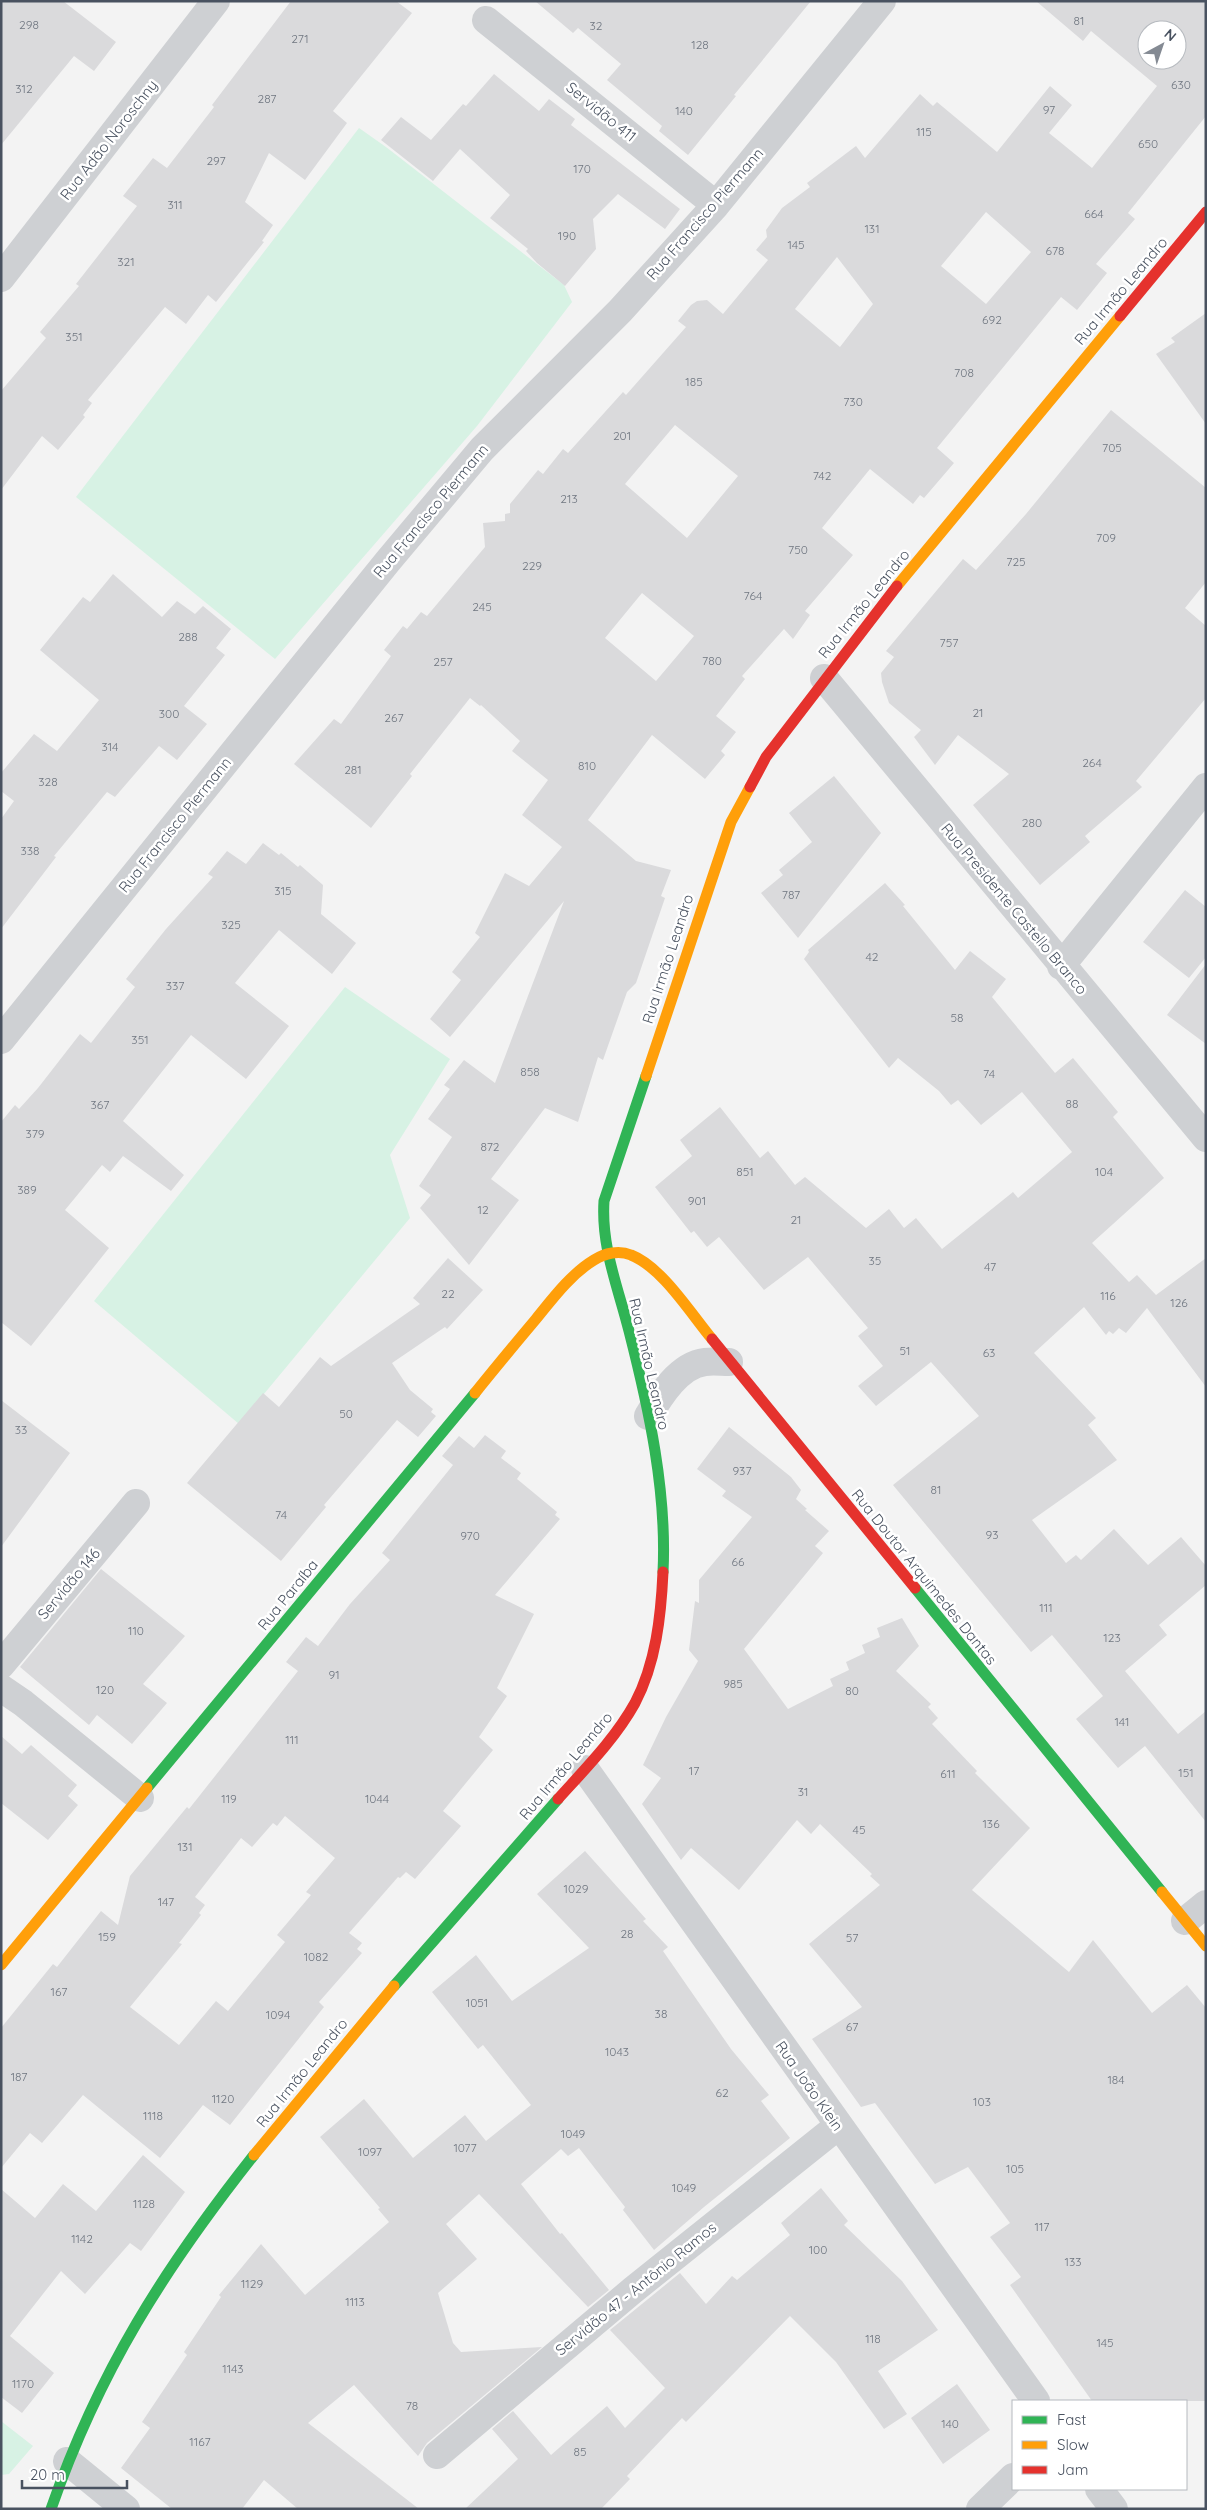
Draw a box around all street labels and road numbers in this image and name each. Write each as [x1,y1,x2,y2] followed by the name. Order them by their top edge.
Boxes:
[56,76,162,204] street label: Rua Adão Noroschny
[562,78,640,146] street label: Servidão 411
[642,144,767,284] street label: Rua Francisco Piermann
[1070,233,1171,348] street label: Rua Irmão Leandro
[369,440,492,581] street label: Rua Francisco Piermann
[814,545,913,662] street label: Rua Irmão Leandro
[114,753,235,896] street label: Rua Francisco Piermann
[937,819,1092,998] street label: Rua Presidente Castello Branco
[638,892,697,1026] street label: Rua Irmão Leandro
[625,1296,674,1432] street label: Rua Irmão Leandro
[848,1485,1001,1668] street label: Rua Doutor Arquimedes Dantas
[33,1544,104,1623] street label: Servidão 146
[253,1555,322,1634] street label: Rua Paraíba
[515,1708,616,1823] street label: Rua Irmão Leandro
[252,2014,351,2131] street label: Rua Irmão Leandro
[771,2037,847,2134] street label: Rua João Klein
[551,2218,720,2359] street label: Servidão 47 - Antônio Ramos

